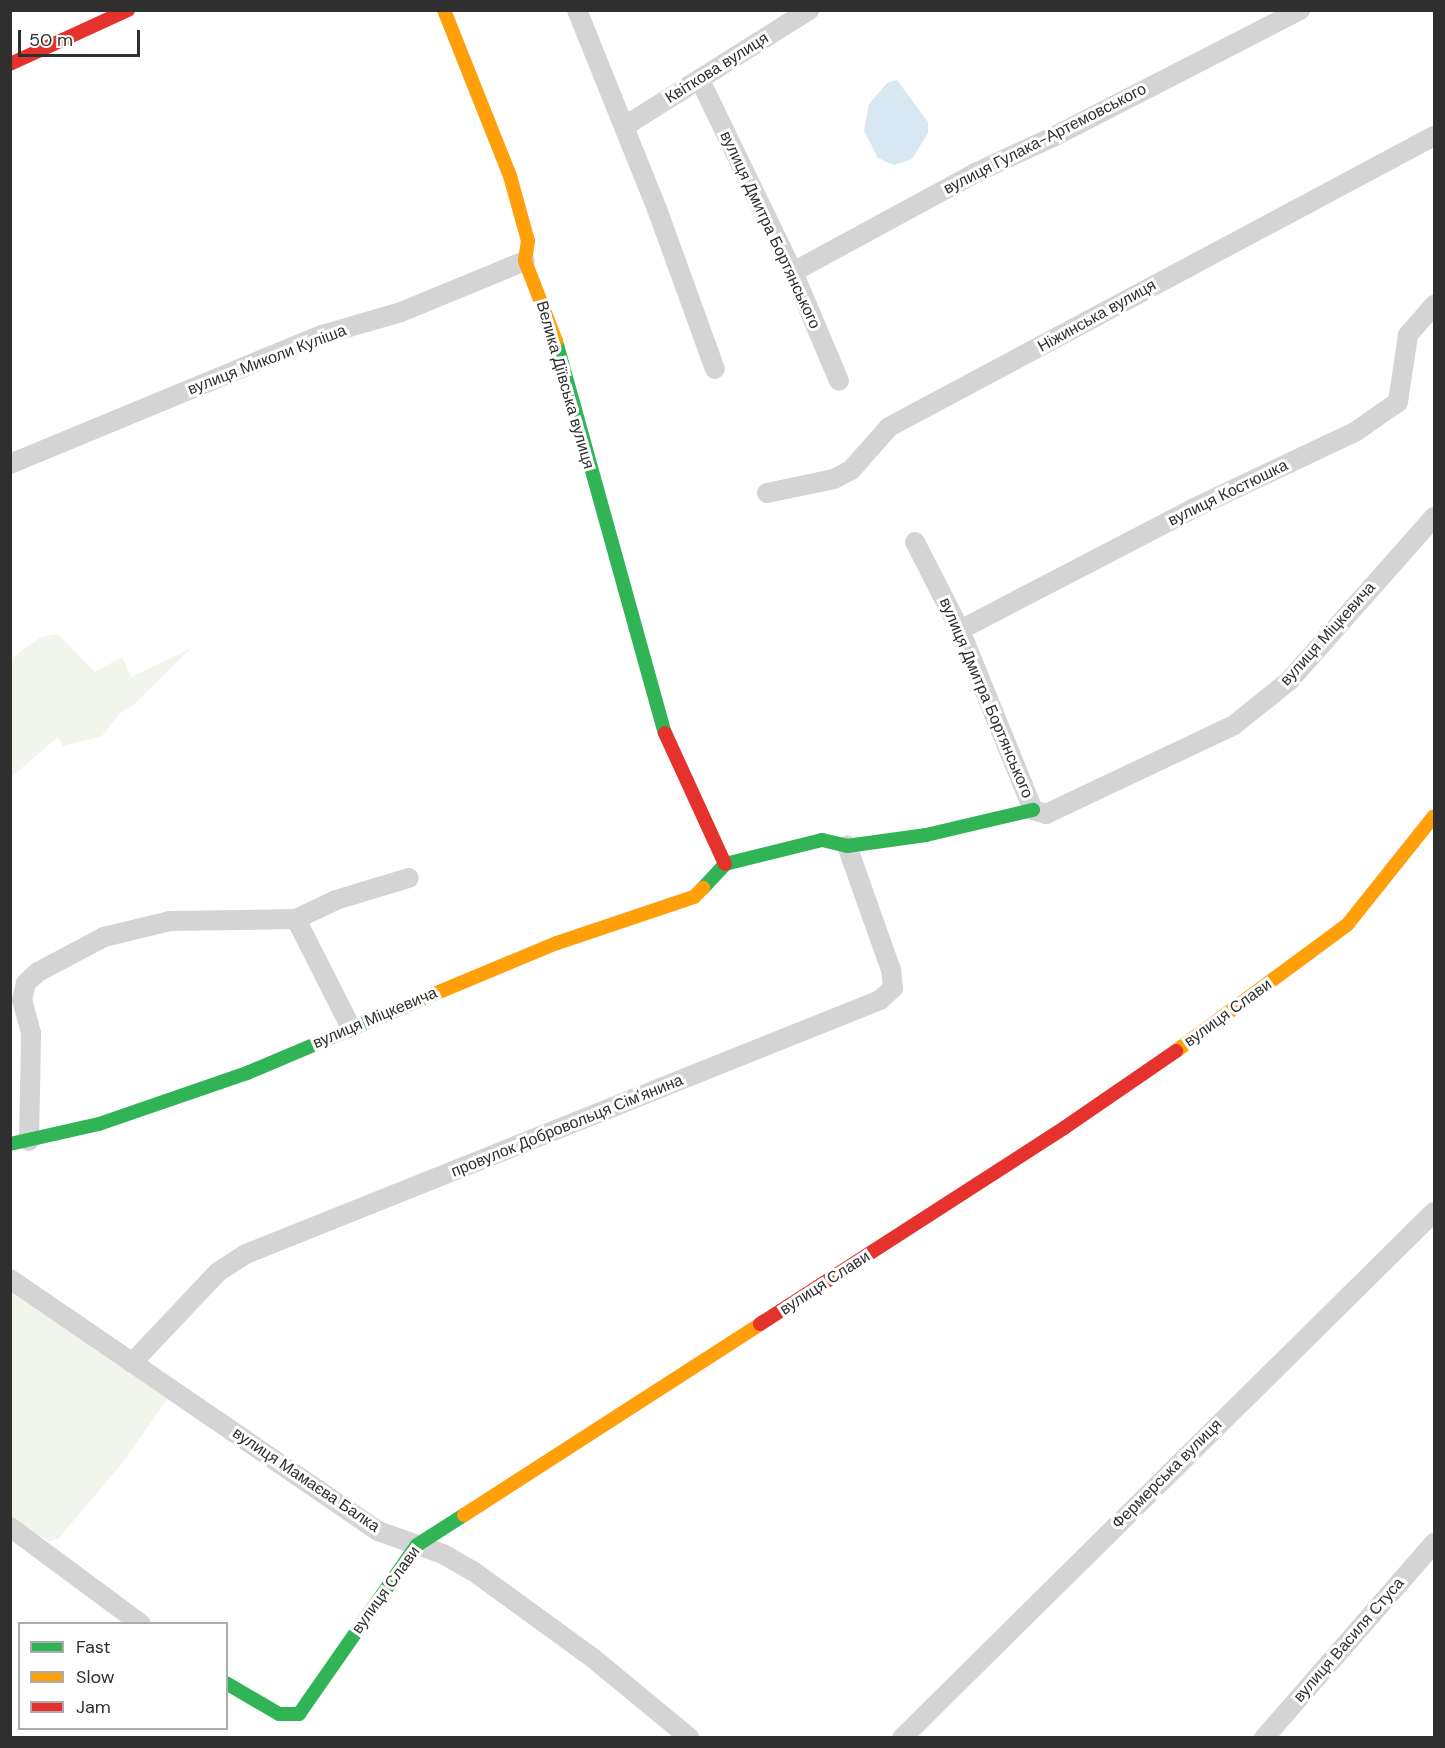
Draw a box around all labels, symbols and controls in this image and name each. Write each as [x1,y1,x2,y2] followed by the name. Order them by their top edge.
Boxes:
[21,18,142,56] scale bar
[29,28,73,52] text: 50 m
[662,29,772,107] street label: Квіткова вулиця
[940,79,1150,199] street label: вулиця Гулака-Артемовського
[716,128,824,332] street label: вулиця Дмитра Бортянського
[1034,276,1160,356] street label: Ніжинська вулиця
[532,299,598,471] street label: Велика Діївська вулиця
[185,321,349,399] street label: вулиця Миколи Куліша
[1165,456,1291,530] street label: вулиця Костюшка
[1276,578,1380,690] street label: вулиця Міцкевича
[935,595,1037,801] street label: вулиця Дмитра Бортянського
[1181,975,1275,1051] street label: вулиця Слави
[310,983,440,1053] street label: вулиця Міцкевича
[448,1071,686,1181] street label: провулок Добровольця Сім'янина
[776,1247,874,1319] street label: вулиця Слави
[1108,1415,1226,1533] street label: Фермерська вулиця
[229,1424,383,1536] street label: вулиця Мамаєва Балка
[348,1543,424,1637] street label: вулиця Слави
[1290,1574,1408,1706] street label: вулиця Василя Стуса
[18,1622,228,1730] legend
[76,1635,111,1659] text: Fast
[76,1665,115,1689] text: Slow
[76,1695,111,1719] text: Jam

